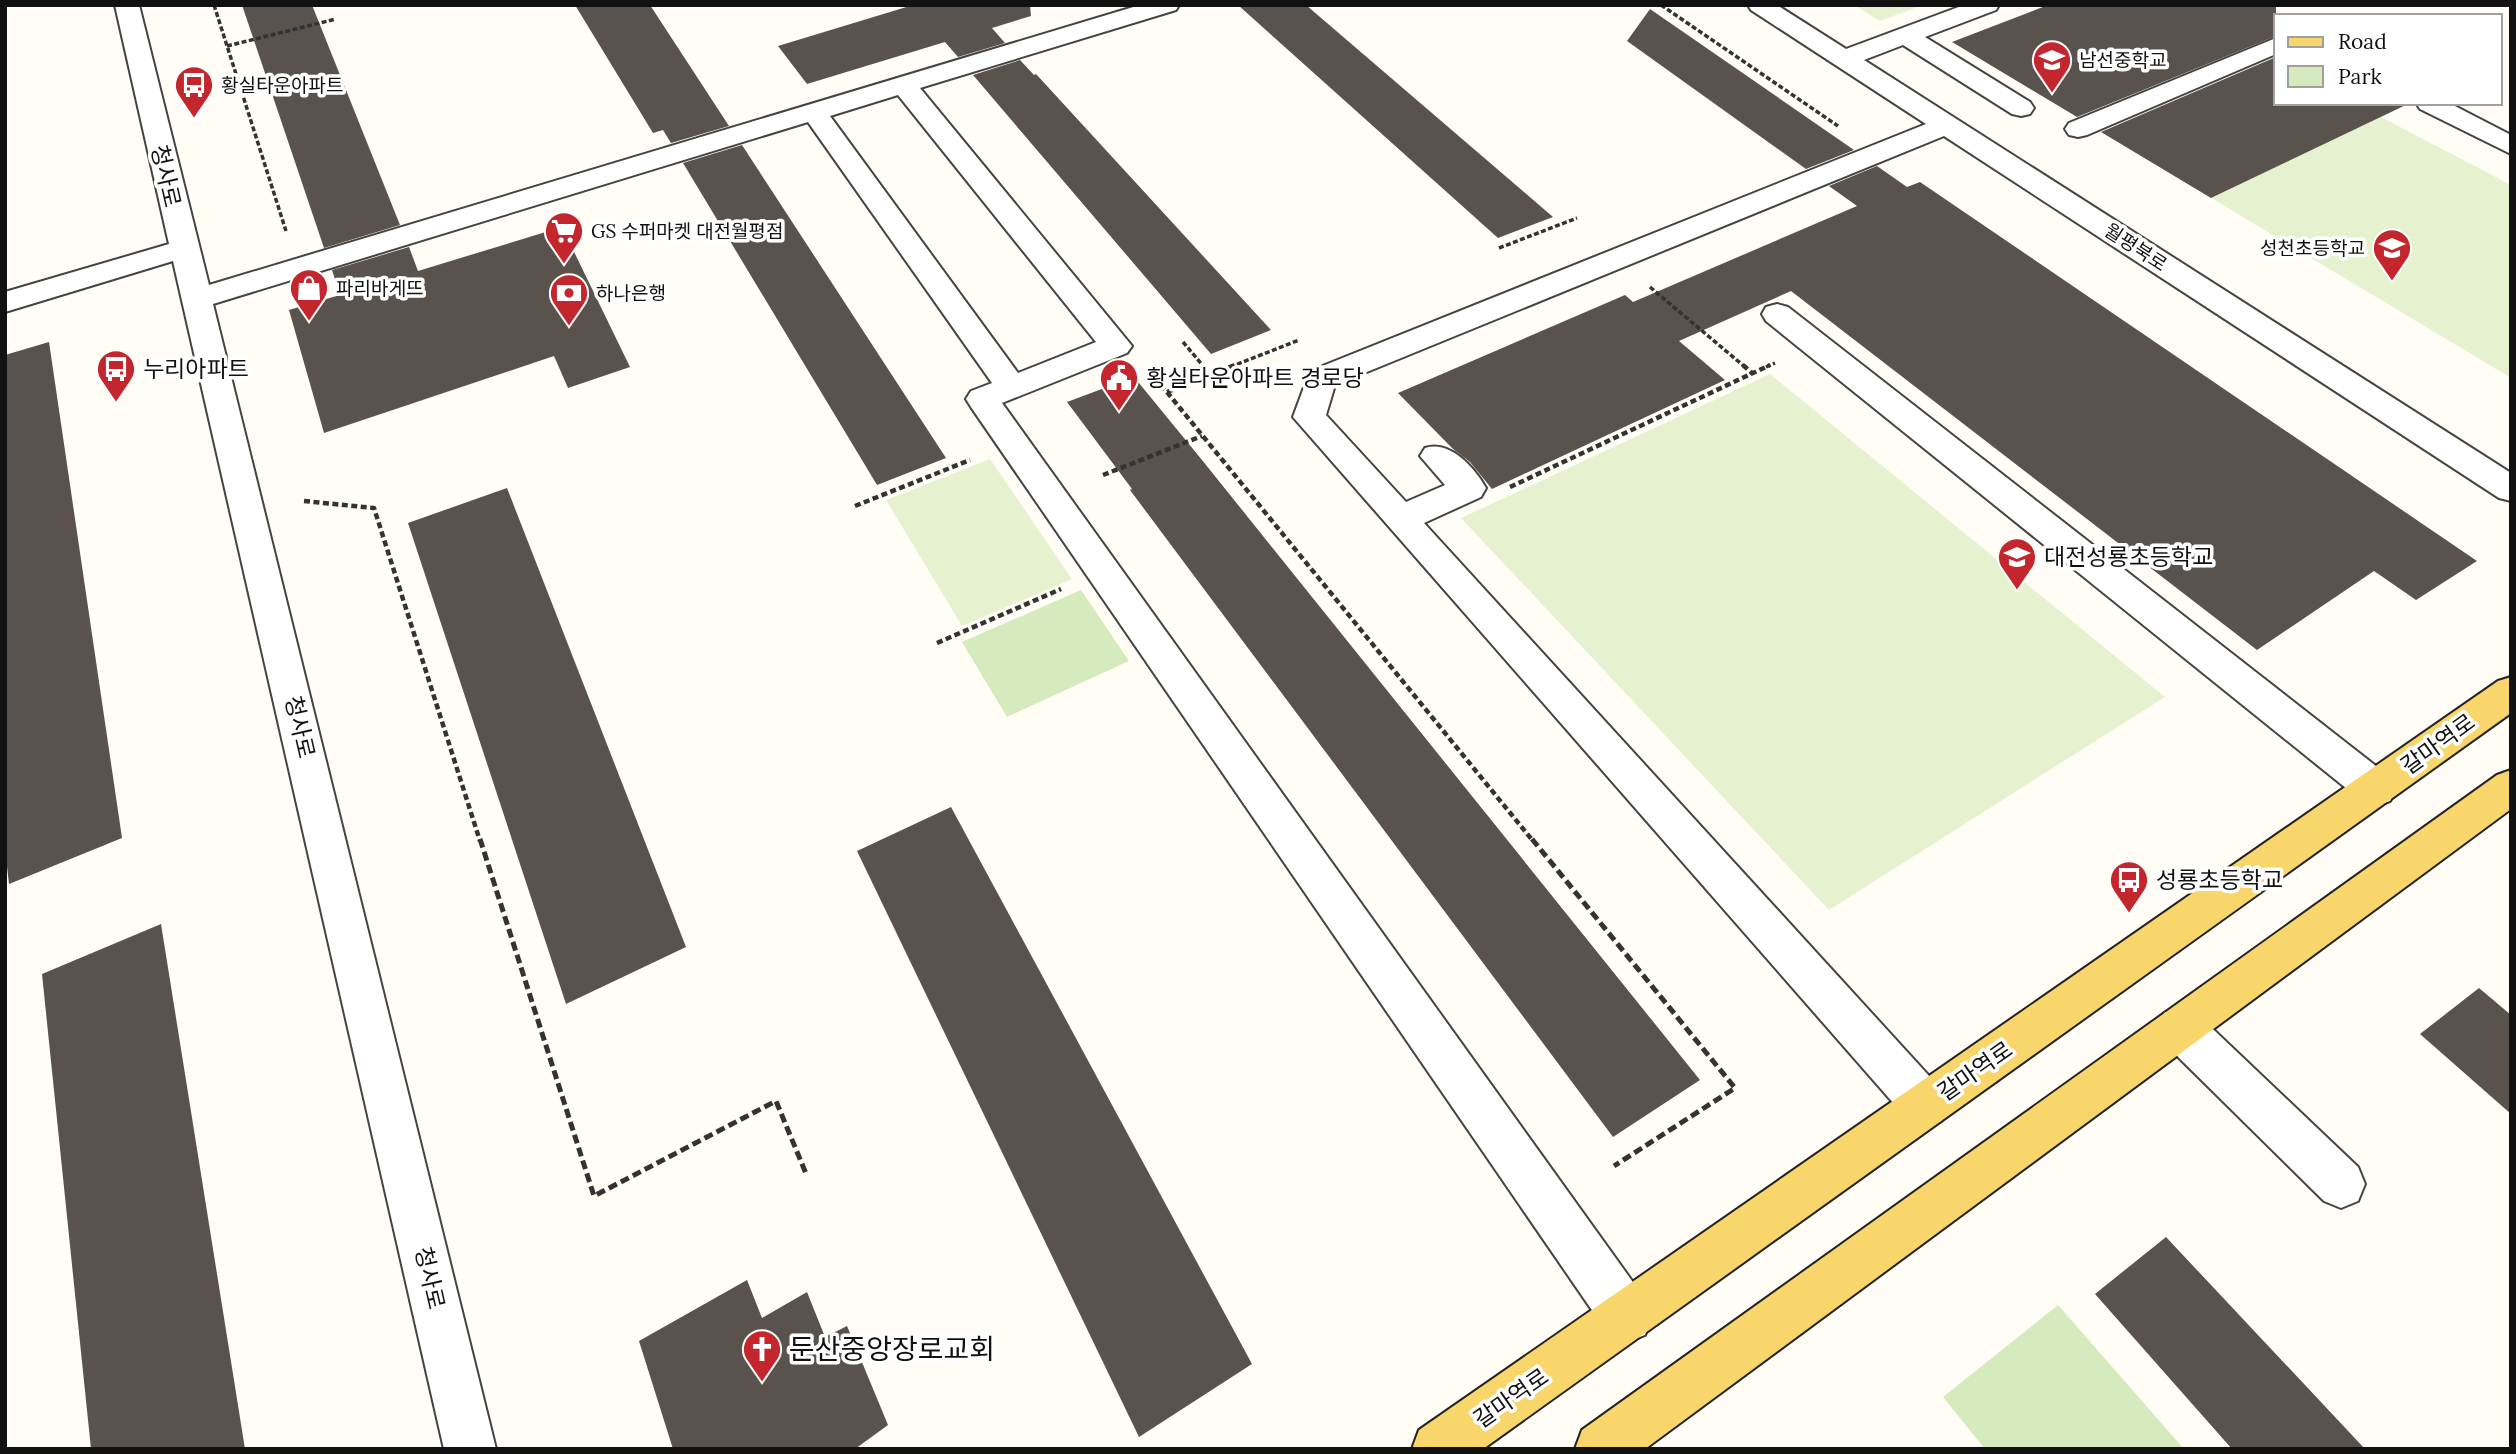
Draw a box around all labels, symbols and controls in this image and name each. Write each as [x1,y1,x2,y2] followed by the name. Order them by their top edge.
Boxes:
[2274,14,2502,105] legend
[2338,28,2387,55] text: Road
[2031,39,2073,94] school or university icon: 남선중학교
[2079,48,2166,72] place label: 남선중학교
[2338,63,2382,90] text: Park
[173,64,215,119] bus stop icon: 황실타운아파트
[221,73,343,97] place label: 황실타운아파트
[145,142,188,210] street label: 청사로
[543,210,585,265] supermarket icon: GS 수퍼마켓 대전월평점
[2100,218,2172,276] street label: 월평북로
[591,219,784,243] place label: GS 수퍼마켓 대전월평점
[2371,227,2413,282] school or university icon: 성천초등학교
[2260,236,2365,260] place label: 성천초등학교
[288,267,330,322] shop icon: 파리바게뜨
[548,272,590,327] bank icon: 하나은행
[336,276,423,300] place label: 파리바게뜨
[596,281,666,305] place label: 하나은행
[95,348,137,403] bus stop icon: 누리아파트
[143,354,249,383] place label: 누리아파트
[1098,357,1140,412] public building icon: 황실타운아파트 경로당
[1146,363,1364,392] place label: 황실타운아파트 경로당
[1996,536,2038,591] school or university icon: 대전성룡초등학교
[2044,542,2213,571] place label: 대전성룡초등학교
[279,693,322,761] street label: 청사로
[2395,707,2480,780] street label: 갈마역로
[2108,859,2150,914] bus stop icon: 성룡초등학교
[2156,865,2283,894] place label: 성룡초등학교
[1932,1034,2018,1107] street label: 갈마역로
[409,1244,452,1312] street label: 청사로
[741,1328,783,1383] church icon: 둔산중앙장로교회
[789,1331,995,1367] place label: 둔산중앙장로교회
[1468,1361,1554,1434] street label: 갈마역로

